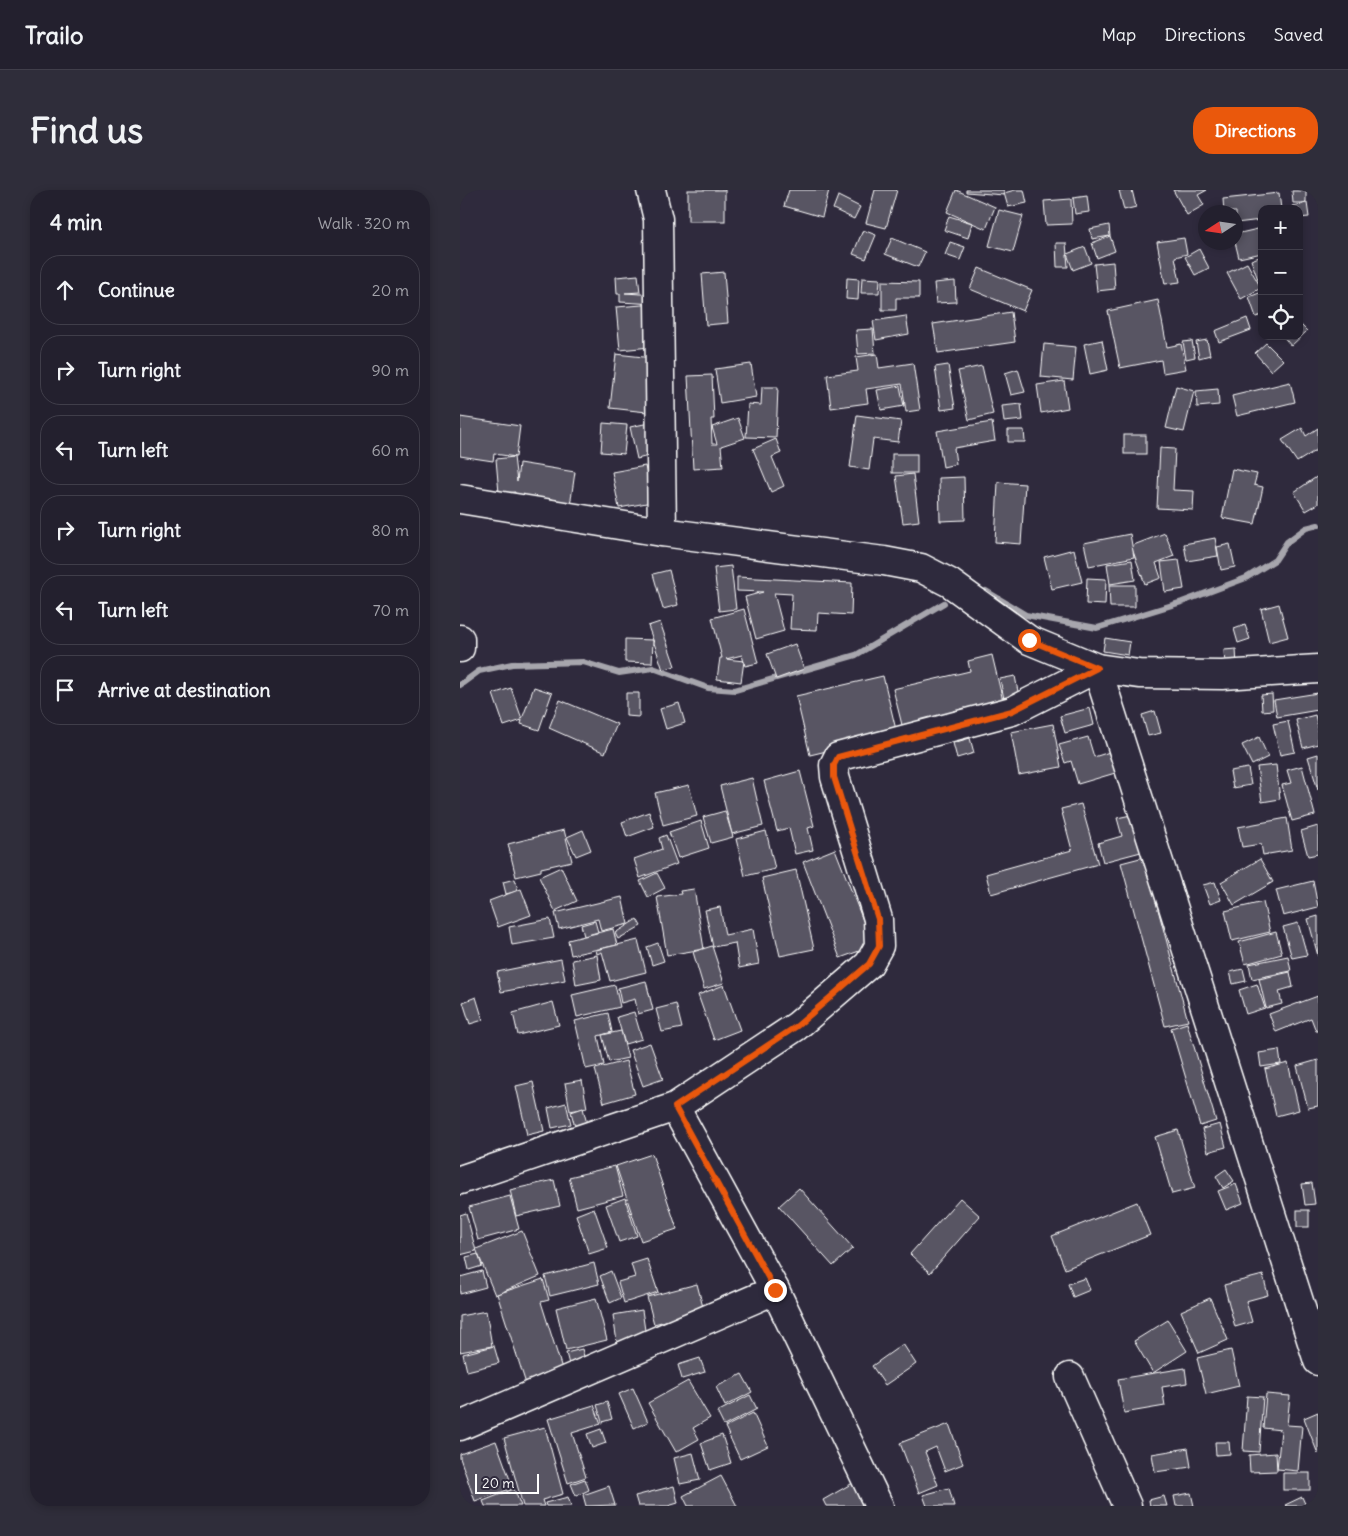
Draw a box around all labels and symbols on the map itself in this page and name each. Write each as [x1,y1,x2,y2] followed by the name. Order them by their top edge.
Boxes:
[1198,205,1243,250] north arrow
[1018,629,1041,652] route start
[764,1279,787,1302] route end
[475,1471,539,1494] scale bar

